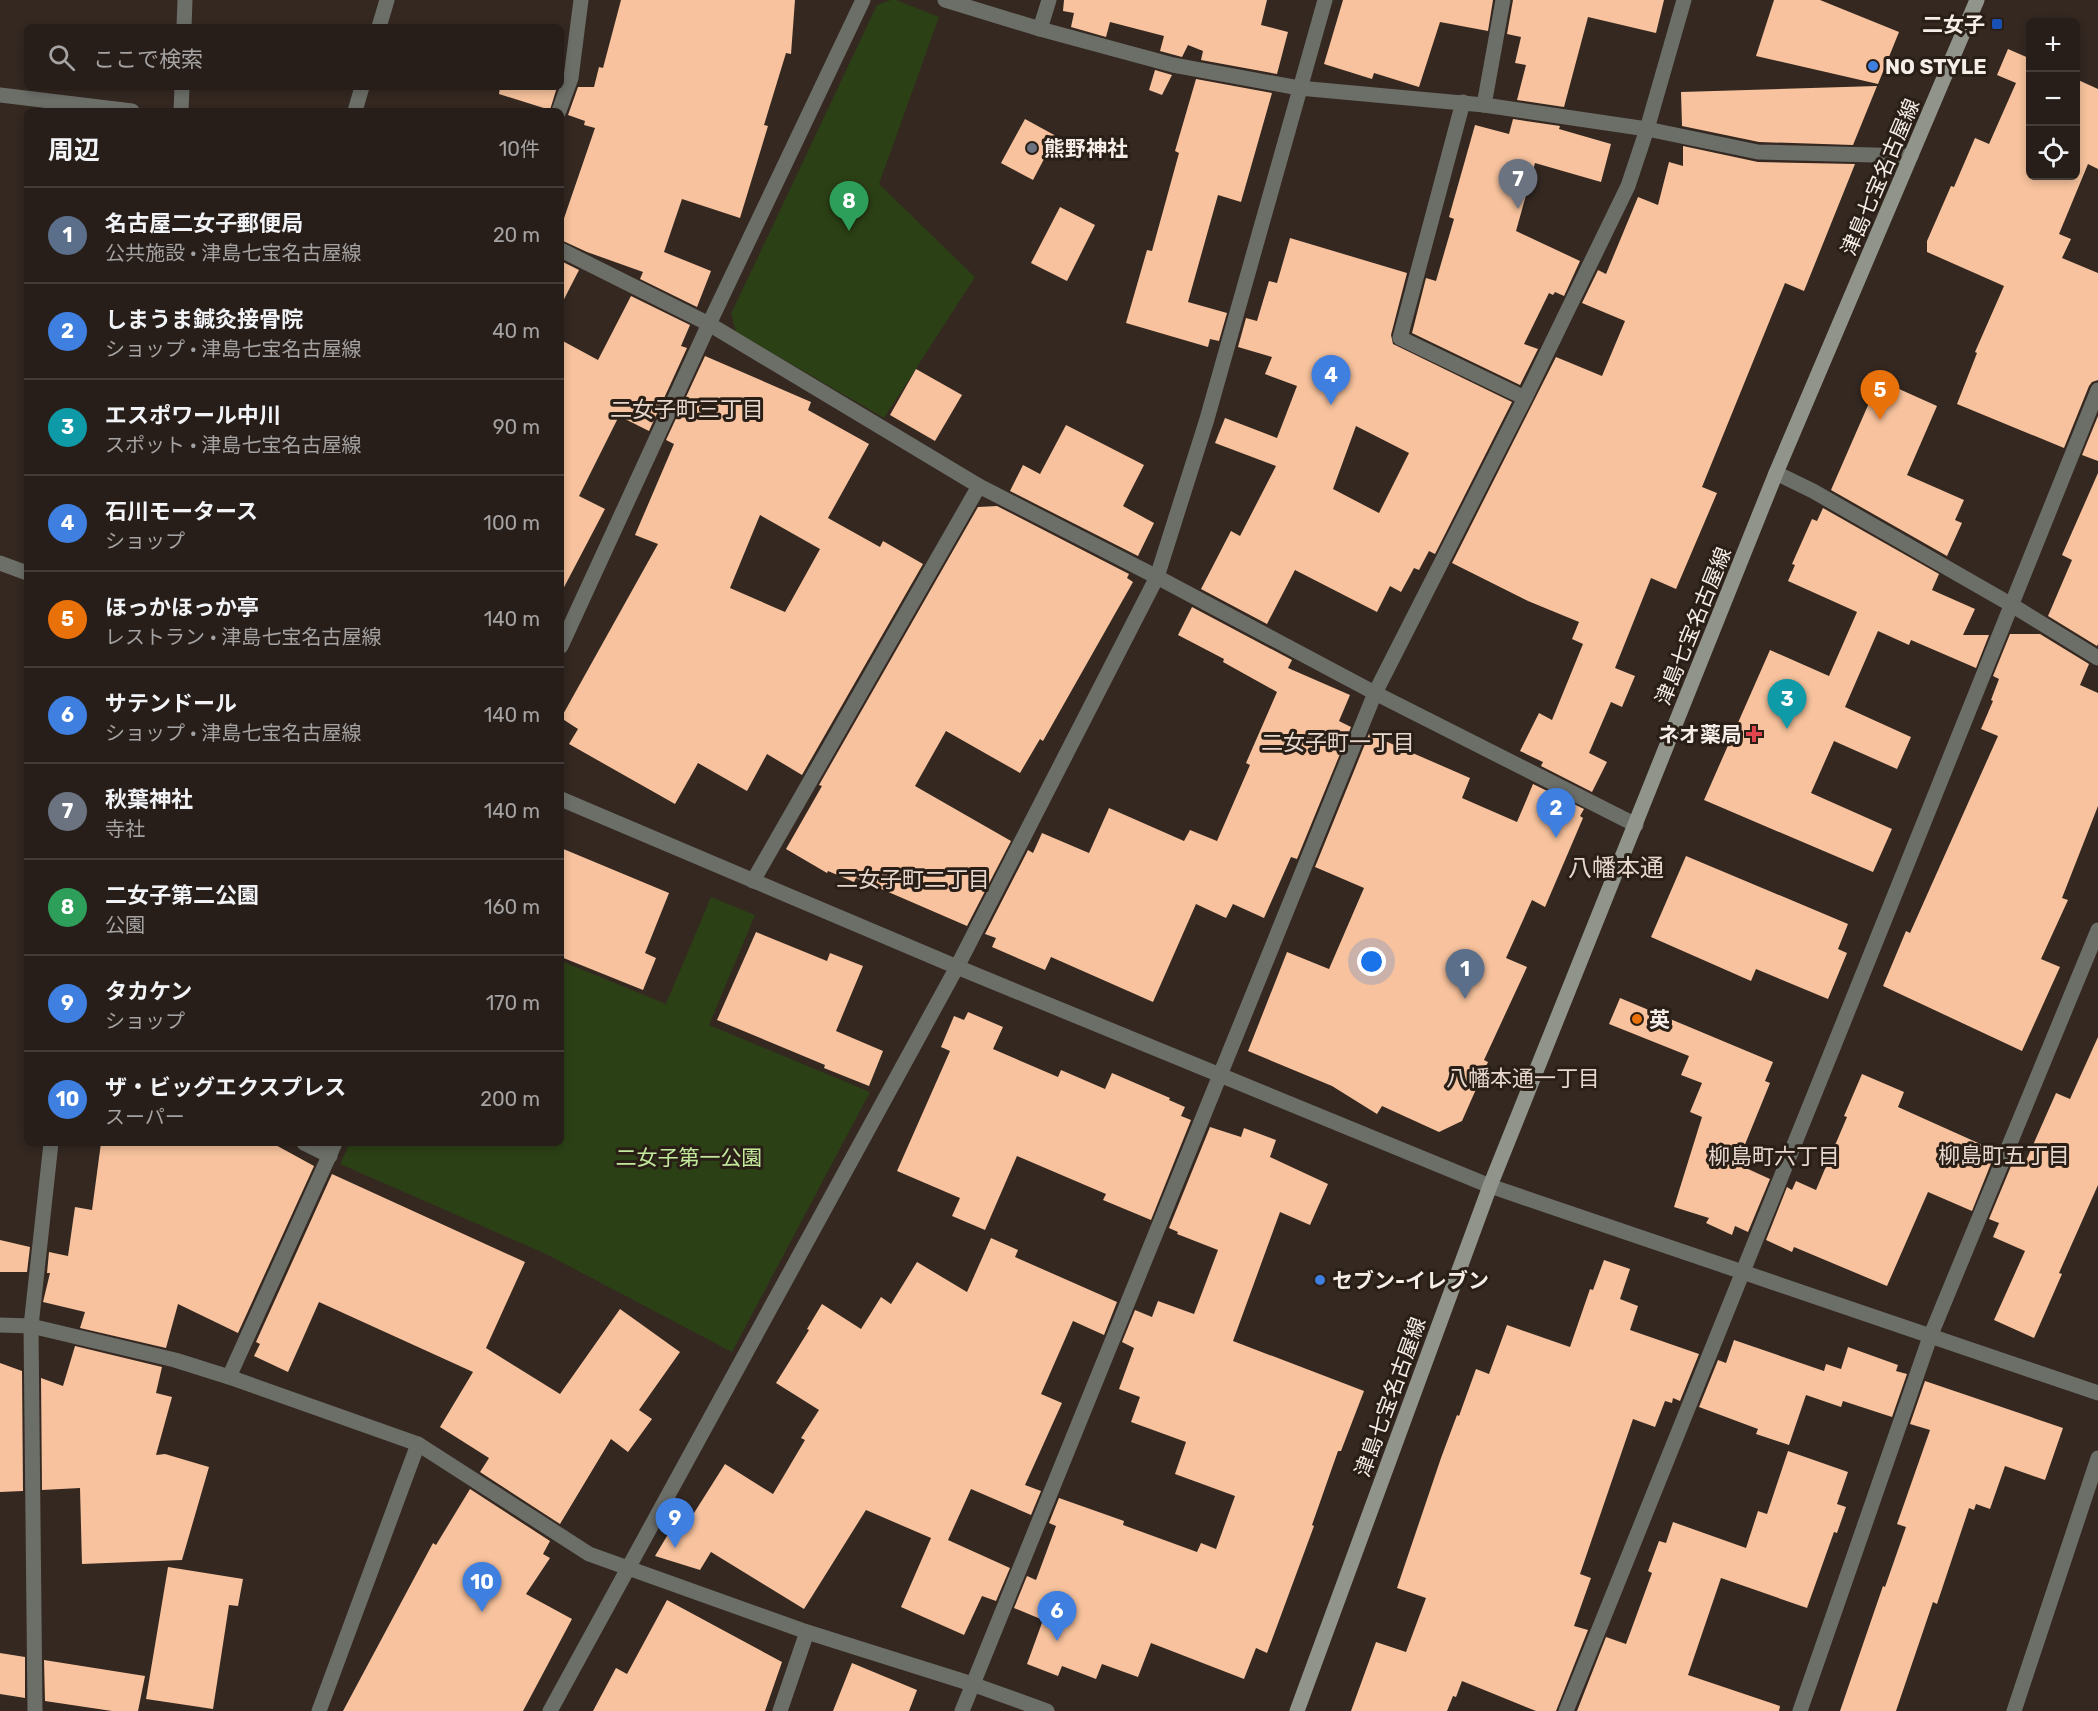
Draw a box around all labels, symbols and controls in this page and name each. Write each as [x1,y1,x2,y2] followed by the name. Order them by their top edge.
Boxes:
[1922,12,1985,37] place label: 二女子
[1990,17,2004,31] marker: 二女子
[2026,18,2080,180] map controls
[2026,18,2080,72] button: +
[24,24,564,90] search box
[45,41,78,74] icon: search
[93,46,203,73] text: ここで検索
[1885,54,1987,79] place label: NO STYLE
[1866,59,1880,73] marker: NO STYLE
[2026,72,2080,126] button: −
[1836,95,1924,259] street label: 津島七宝名古屋線
[2026,126,2080,180] button: locate
[48,135,100,166] text: 周辺
[1044,136,1128,161] place label: 熊野神社
[499,137,540,161] text: 10件
[1025,141,1039,155] marker: 熊野神社
[1498,160,1538,209] pin: 7
[830,182,868,231] pin: 8
[105,210,303,237] text: 名古屋二女子郵便局
[63,223,72,247] text: 1
[493,223,540,247] text: 20 m
[105,241,361,265] text: 公共施設 · 津島七宝名古屋線
[105,306,303,333] text: しまうま鍼灸接骨院
[61,319,74,343] text: 2
[492,319,540,343] text: 40 m
[105,337,361,361] text: ショップ · 津島七宝名古屋線
[1312,356,1350,405] pin: 4
[1860,370,1900,420] pin: 5
[610,396,764,423] district label: 二女子町三丁目
[105,402,281,429] text: エスポワール中川
[61,415,74,439] text: 3
[493,415,540,439] text: 90 m
[105,433,361,457] text: スポット · 津島七宝名古屋線
[105,498,258,525] text: 石川モータース
[61,511,74,535] text: 4
[483,511,540,535] text: 100 m
[105,529,185,553] text: ショップ
[1650,543,1736,709] street label: 津島七宝名古屋線
[105,594,259,621] text: ほっかほっか亭
[61,607,74,631] text: 5
[484,607,540,631] text: 140 m
[105,625,381,649] text: レストラン · 津島七宝名古屋線
[1768,680,1806,729] pin: 3
[105,690,237,717] text: サテンドール
[61,703,74,727] text: 6
[484,703,540,727] text: 140 m
[105,721,361,745] text: ショップ · 津島七宝名古屋線
[1658,722,1742,747] place label: ネオ薬局
[1747,727,1761,741] marker: ネオ薬局
[1261,729,1415,756] district label: 二女子町一丁目
[105,786,193,813] text: 秋葉神社
[1536,788,1576,838] pin: 2
[62,799,73,823] text: 7
[484,799,540,823] text: 140 m
[105,817,145,841] text: 寺社
[1568,854,1664,882] district label: 八幡本通
[836,866,990,893] district label: 二女子町二丁目
[105,882,259,909] text: 二女子第二公園
[61,895,74,919] text: 8
[484,895,540,919] text: 160 m
[105,913,145,937] text: 公園
[1357,947,1386,976] your location
[1446,950,1484,999] pin: 1
[105,978,192,1005] text: タカケン
[61,991,74,1015] text: 9
[486,991,540,1015] text: 170 m
[1649,1007,1670,1032] place label: 英
[105,1009,185,1033] text: ショップ
[1630,1012,1644,1026] marker: 英
[1446,1065,1600,1092] district label: 八幡本通一丁目
[105,1074,346,1101] text: ザ・ビッグエクスプレス
[56,1087,79,1111] text: 10
[480,1087,540,1111] text: 200 m
[105,1105,185,1129] text: スーパー
[1938,1142,2070,1169] district label: 柳島町五丁目
[1708,1143,1840,1170] district label: 柳島町六丁目
[616,1145,763,1170] park label: 二女子第一公園
[1332,1268,1489,1293] place label: セブン-イレブン
[1313,1273,1327,1287] marker: セブン-イレブン
[1350,1314,1430,1480] street label: 津島七宝名古屋線
[656,1498,694,1548] pin: 9
[462,1562,502,1612] pin: 10
[1038,1592,1076,1641] pin: 6

